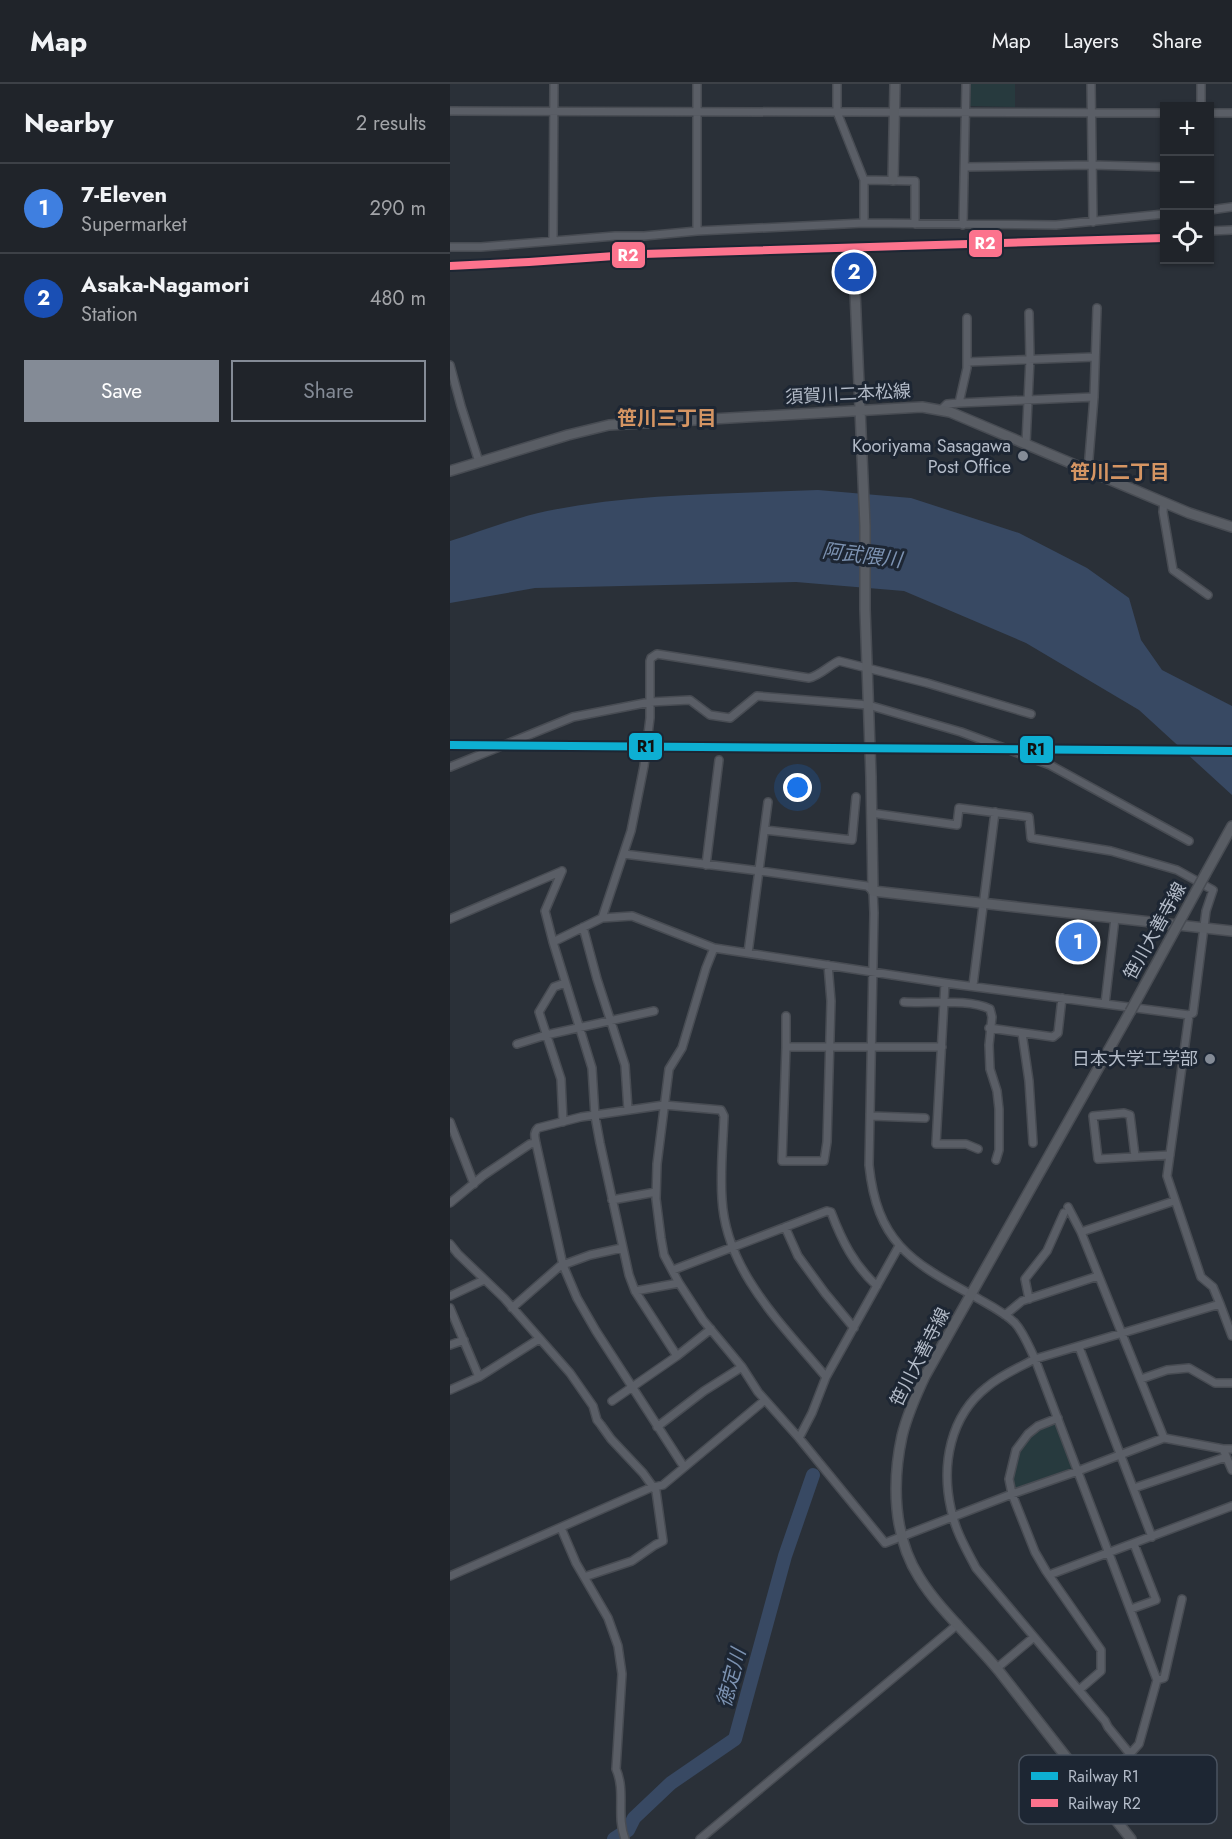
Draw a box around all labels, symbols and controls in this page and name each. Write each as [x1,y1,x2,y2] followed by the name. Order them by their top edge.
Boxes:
[30,21,87,62] text: Map
[992,26,1031,56] text: Map
[1064,26,1119,56] text: Layers
[1152,26,1202,56] text: Share
[1160,102,1214,264] map controls
[1160,102,1214,156] button: +
[24,104,113,142] text: Nearby
[356,109,426,138] text: 2 results
[1160,156,1214,210] button: −
[81,178,167,210] text: 7-Eleven
[38,194,49,223] text: 1
[370,194,426,223] text: 290 m
[81,210,187,239] text: Supermarket
[1160,210,1214,264] button: locate
[968,229,1003,258] line badge: R2
[975,232,995,255] text: R2
[611,241,646,269] line badge: R2
[618,244,638,267] text: R2
[834,250,874,294] pin: 2
[81,268,249,300] text: Asaka-Nagamori
[37,284,50,313] text: 2
[370,284,426,313] text: 480 m
[81,300,138,329] text: Station
[24,360,219,422] button: Save
[231,360,426,422] button: Share
[784,378,912,410] street label: 須賀川二本松線
[617,404,717,433] district label: 笹川三丁目
[852,433,1011,480] place label: Kooriyama Sasagawa Post Office
[1016,449,1030,463] marker: Kooriyama Sasagawa Post Office
[1070,458,1170,487] district label: 笹川二丁目
[820,536,905,575] water label: 阿武隈川
[628,732,663,761] line badge: R1
[637,735,655,758] text: R1
[1019,735,1054,764] line badge: R1
[1027,738,1045,761] text: R1
[783,773,812,802] your location
[1117,877,1193,985] street label: 笹川大善寺線
[1058,920,1098,964] pin: 1
[1072,1046,1198,1072] place label: 日本大学工学部
[1203,1052,1217,1066] marker: 日本大学工学部
[884,1303,956,1411] street label: 笹川大善寺線
[710,1643,754,1711] water label: 徳定川
[1019,1755,1217,1824] legend
[1068,1765,1139,1788] text: Railway R1
[1068,1792,1141,1815] text: Railway R2

